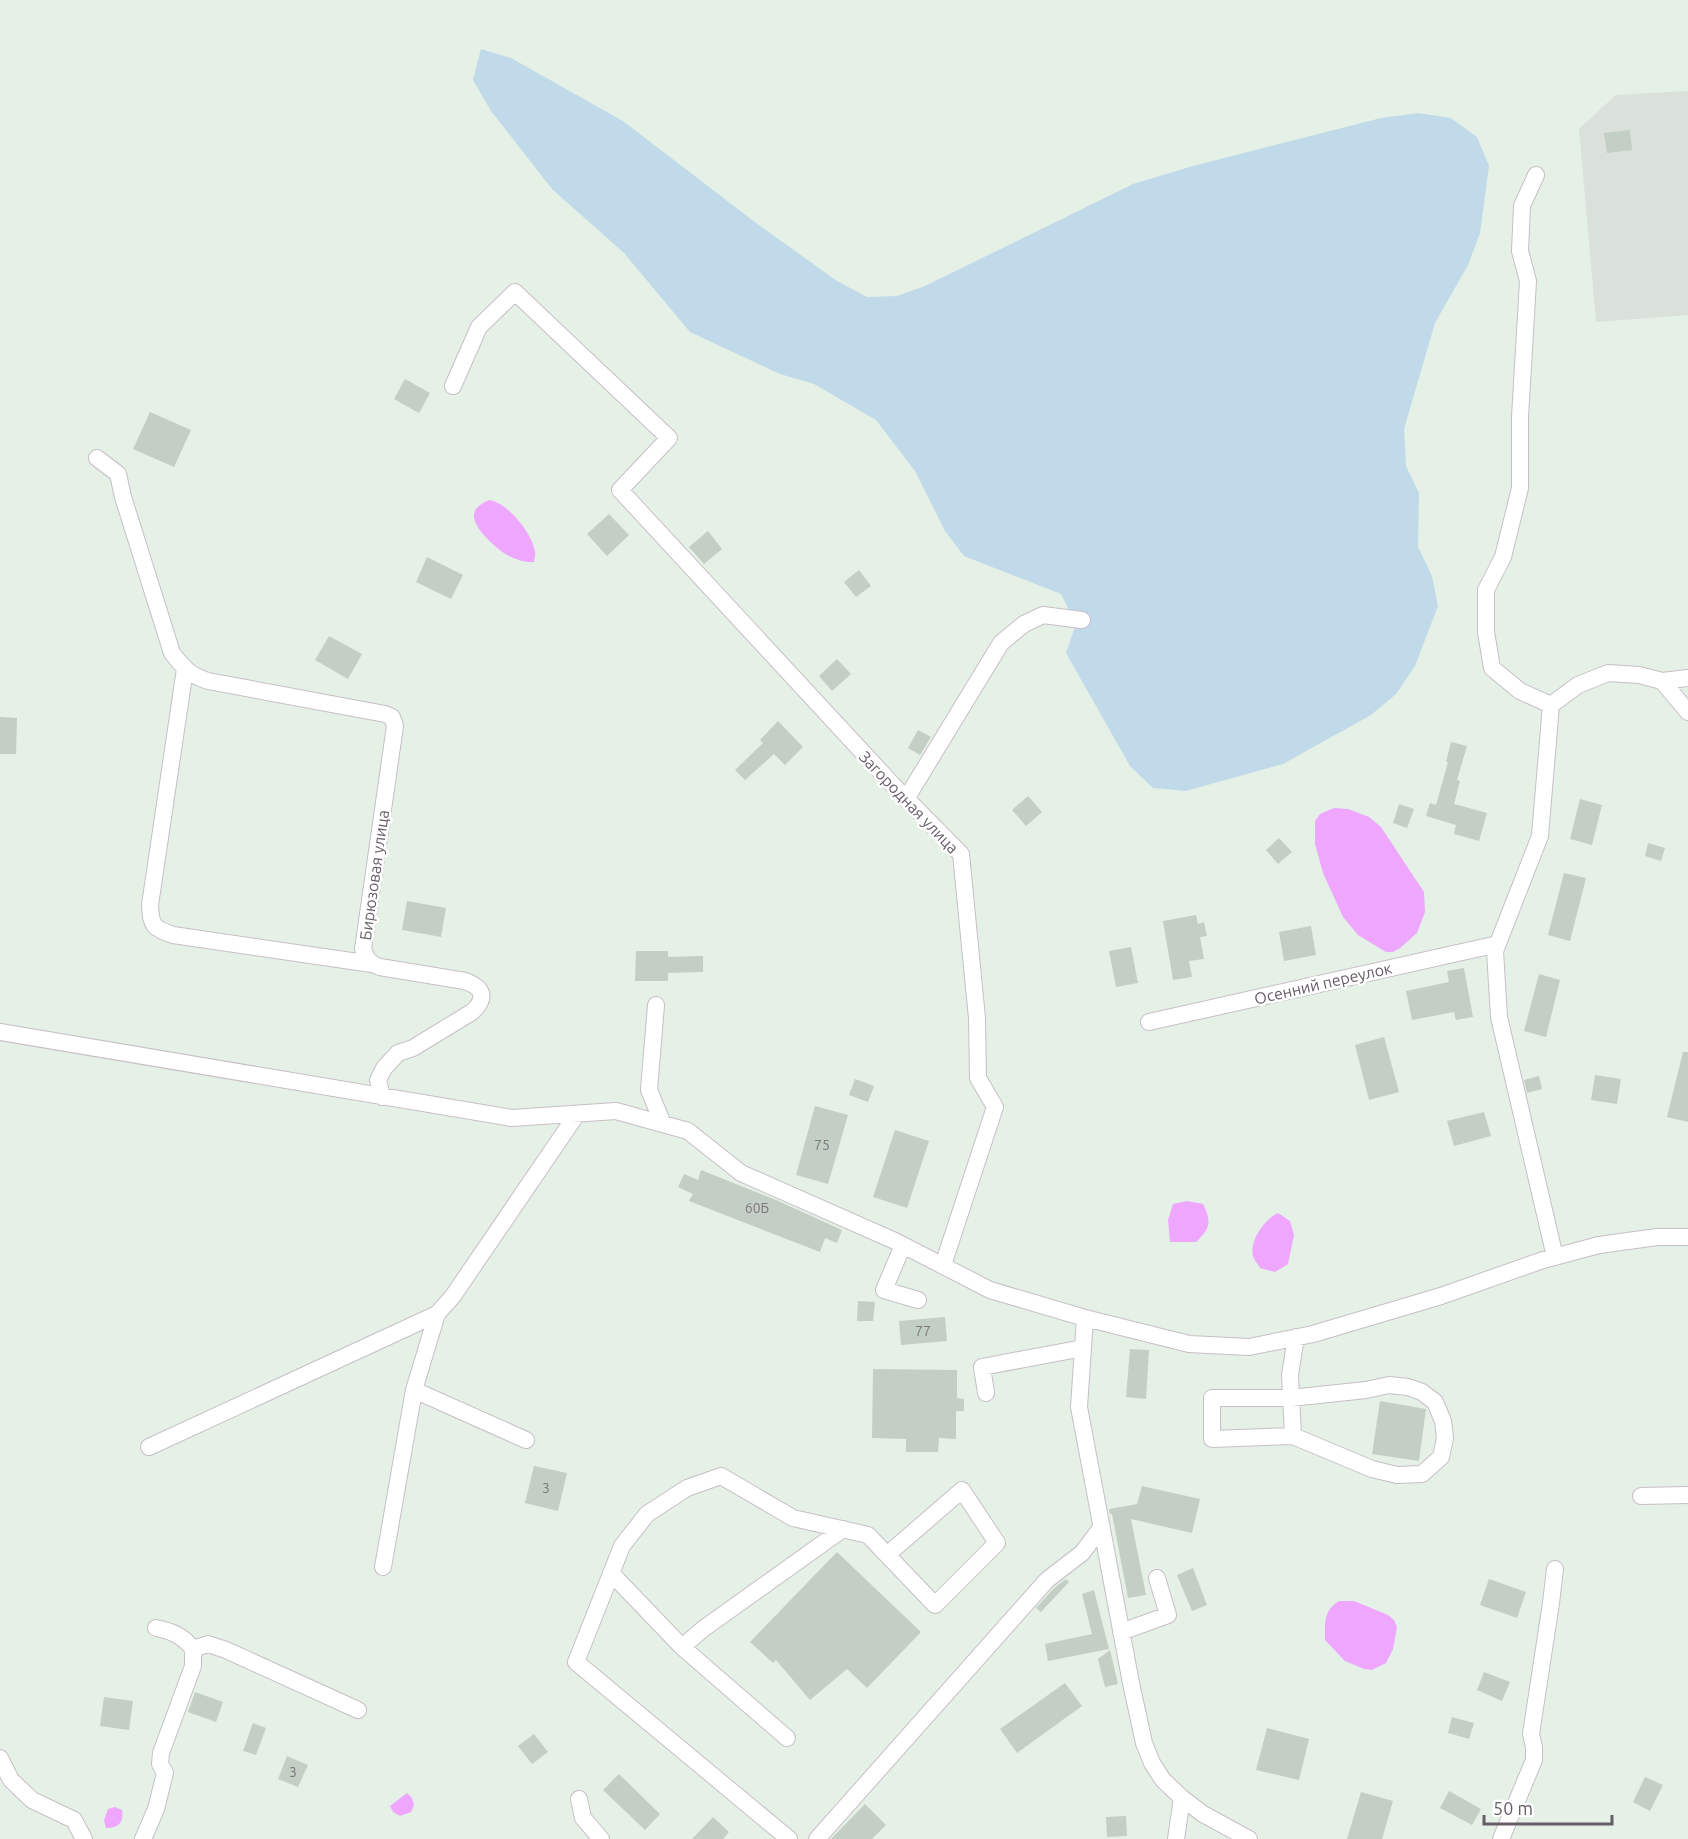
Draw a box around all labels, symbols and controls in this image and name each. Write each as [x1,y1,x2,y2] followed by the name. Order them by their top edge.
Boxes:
[856,747,962,857] street label: Загородная улица
[356,809,392,941] street label: Бирюзовая улица
[1252,958,1394,1008] street label: Осенний переулок
[814,1137,830,1153] house number: 75
[745,1200,769,1216] house number: 60Б
[915,1323,931,1339] house number: 77
[542,1480,550,1496] house number: 3
[289,1764,297,1780] house number: 3
[1484,1788,1612,1826] scale bar
[1493,1798,1533,1818] text: 50 m

